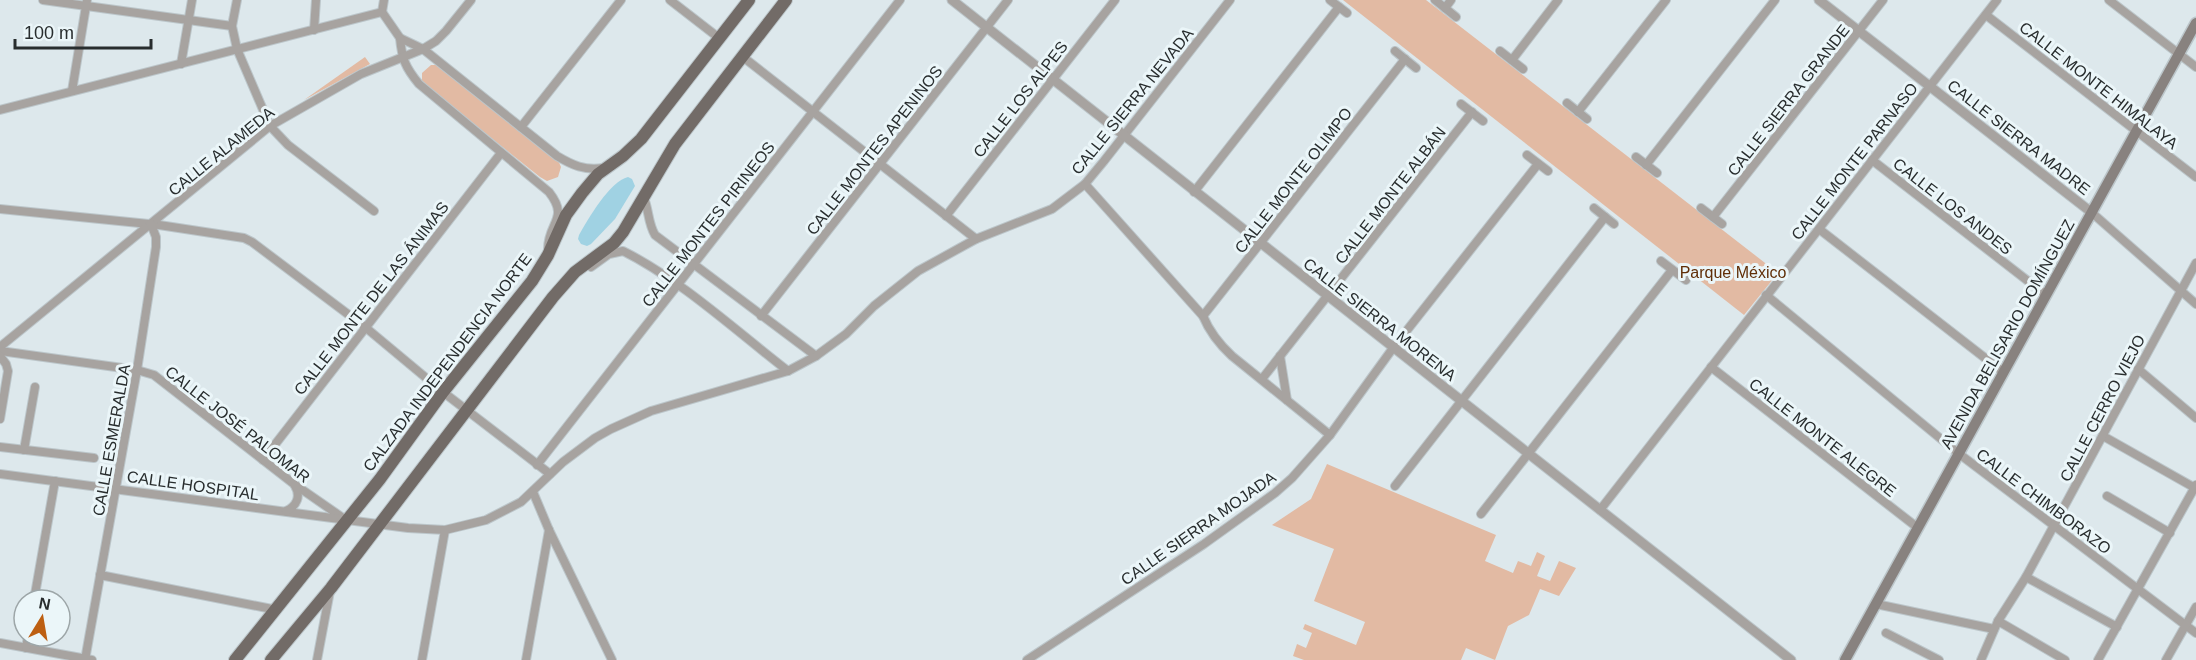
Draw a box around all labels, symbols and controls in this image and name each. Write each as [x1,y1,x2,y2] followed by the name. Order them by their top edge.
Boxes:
[15,12,152,50] scale bar
[2016,18,2181,153] street label: CALLE MONTE HIMALAYA
[1724,22,1853,179] street label: CALLE SIERRA GRANDE
[24,23,74,43] text: 100 m
[1068,25,1197,178] street label: CALLE SIERRA NEVADA
[970,38,1071,161] street label: CALLE LOS ALPES
[803,62,946,238] street label: CALLE MONTES APENINOS
[1944,76,2093,198] street label: CALLE SIERRA MADRE
[1788,79,1921,243] street label: CALLE MONTE PARNASO
[165,103,278,199] street label: CALLE ALAMEDA
[1231,104,1355,256] street label: CALLE MONTE OLIMPO
[1331,123,1449,267] street label: CALLE MONTE ALBÁN
[639,139,778,310] street label: CALLE MONTES PIRINEOS
[1890,155,2015,258] street label: CALLE LOS ANDES
[290,198,452,398] street label: CALLE MONTE DE LAS ÁNIMAS
[1936,216,2078,452] street label: AVENIDA BELISARIO DOMÍNGUEZ
[360,250,535,475] street label: CALZADA INDEPENDENCIA NORTE
[1300,255,1459,384] street label: CALLE SIERRA MORENA
[1680,264,1786,281] park label: Parque México
[2057,332,2148,484] street label: CALLE CERRO VIEJO
[162,362,314,486] street label: CALLE JOSÉ PALOMAR
[90,363,133,517] street label: CALLE ESMERALDA
[1746,375,1899,500] street label: CALLE MONTE ALEGRE
[1973,445,2114,557] street label: CALLE CHIMBORAZO
[126,468,260,503] street label: CALLE HOSPITAL
[1118,468,1279,588] street label: CALLE SIERRA MOJADA
[12,588,72,648] north arrow
[37,594,52,613] text: N

